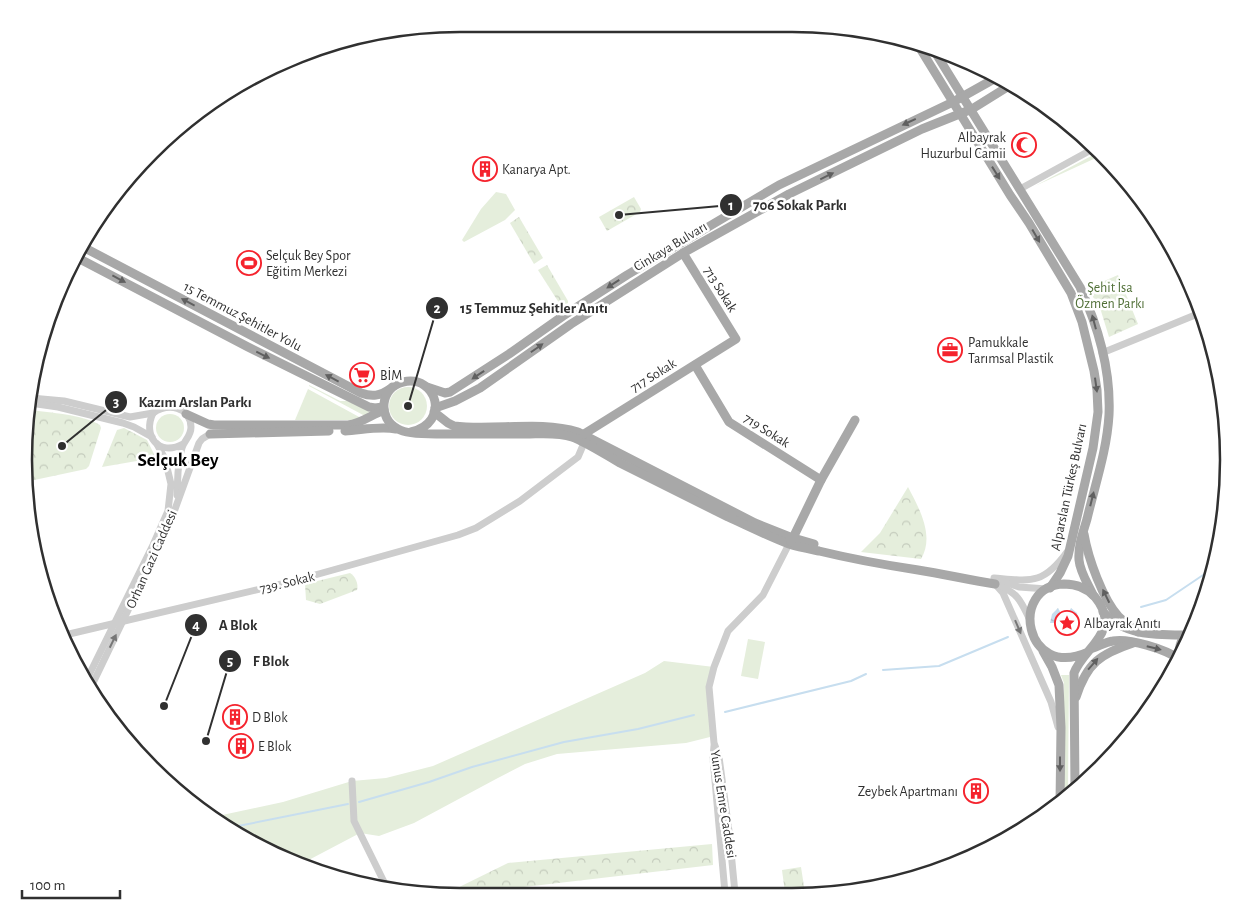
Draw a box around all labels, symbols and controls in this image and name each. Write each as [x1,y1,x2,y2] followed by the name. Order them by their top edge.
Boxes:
[902,119,916,127] one-way arrow
[920,131,1007,161] place label: Albayrak Huzurbul Camii
[1011,132,1037,158] mosque icon: Albayrak Huzurbul Camii
[472,156,498,182] building icon: Kanarya Apt.
[502,163,571,177] place label: Kanarya Apt.
[992,167,1001,180] one-way arrow
[820,172,834,180] one-way arrow
[718,190,857,220] callout: 706 Sokak Parkı
[728,198,734,213] text: 1
[753,198,847,213] text: 706 Sokak Parkı
[631,220,710,274] street label: Cinkaya Bulvarı
[1032,229,1041,242] one-way arrow
[266,249,351,279] place label: Selçuk Bey Spor Eğitim Merkezi
[236,250,262,276] sports icon: Selçuk Bey Spor Eğitim Merkezi
[701,264,740,315] street label: 713 Sokak
[112,275,127,283] one-way arrow
[1075,278,1145,311] park label: Şehit İsa Özmen Parkı
[606,279,620,288] one-way arrow
[181,280,304,354] street label: 15 Temmuz Şehitler Yolu
[425,293,618,323] callout: 15 Temmuz Şehitler Anıtı
[181,298,195,306] one-way arrow
[433,301,441,316] text: 2
[460,301,608,316] text: 15 Temmuz Şehitler Anıtı
[1090,314,1098,329] one-way arrow
[968,336,1054,366] place label: Pamukkale Tarımsal Plastik
[937,337,963,363] office icon: Pamukkale Tarımsal Plastik
[531,343,544,353] one-way arrow
[256,351,270,359] one-way arrow
[628,356,679,395] street label: 717 Sokak
[349,362,375,388] supermarket icon: BİM
[380,366,402,383] place label: BİM
[472,370,485,380] one-way arrow
[325,373,339,382] one-way arrow
[1092,377,1100,393] one-way arrow
[104,387,262,417] callout: Kazım Arslan Parkı
[113,395,119,410] text: 3
[138,395,252,410] text: Kazım Arslan Parkı
[741,411,793,451] street label: 719 Sokak
[1049,422,1089,552] street label: Alparslan Türkeş Bulvarı
[138,451,219,470] district label: Selçuk Bey
[1088,491,1096,506] one-way arrow
[124,508,180,611] street label: Orhan Gazi Caddesi
[258,569,317,597] street label: 739. Sokak
[1102,589,1110,603] one-way arrow
[184,610,268,640] callout: A Blok
[1054,610,1080,636] place icon: Albayrak Anıtı
[1084,617,1161,631] place label: Albayrak Anıtı
[192,618,200,633] text: 4
[219,618,258,633] text: A Blok
[1014,620,1022,634] one-way arrow
[109,634,117,648] one-way arrow
[1146,644,1161,652] one-way arrow
[217,646,299,676] callout: F Blok
[227,654,233,669] text: 5
[253,654,290,669] text: F Blok
[1088,658,1099,671] one-way arrow
[222,704,248,730] building icon: D Blok
[252,711,288,725] place label: D Blok
[228,733,254,759] building icon: E Blok
[258,740,292,754] place label: E Blok
[708,749,738,859] street label: Yunus Emre Caddesi
[1056,756,1064,772] one-way arrow
[963,778,989,804] building icon: Zeybek Apartmanı
[858,785,958,799] place label: Zeybek Apartmanı
[22,868,120,900] scale bar
[30,878,65,893] text: 100 m

